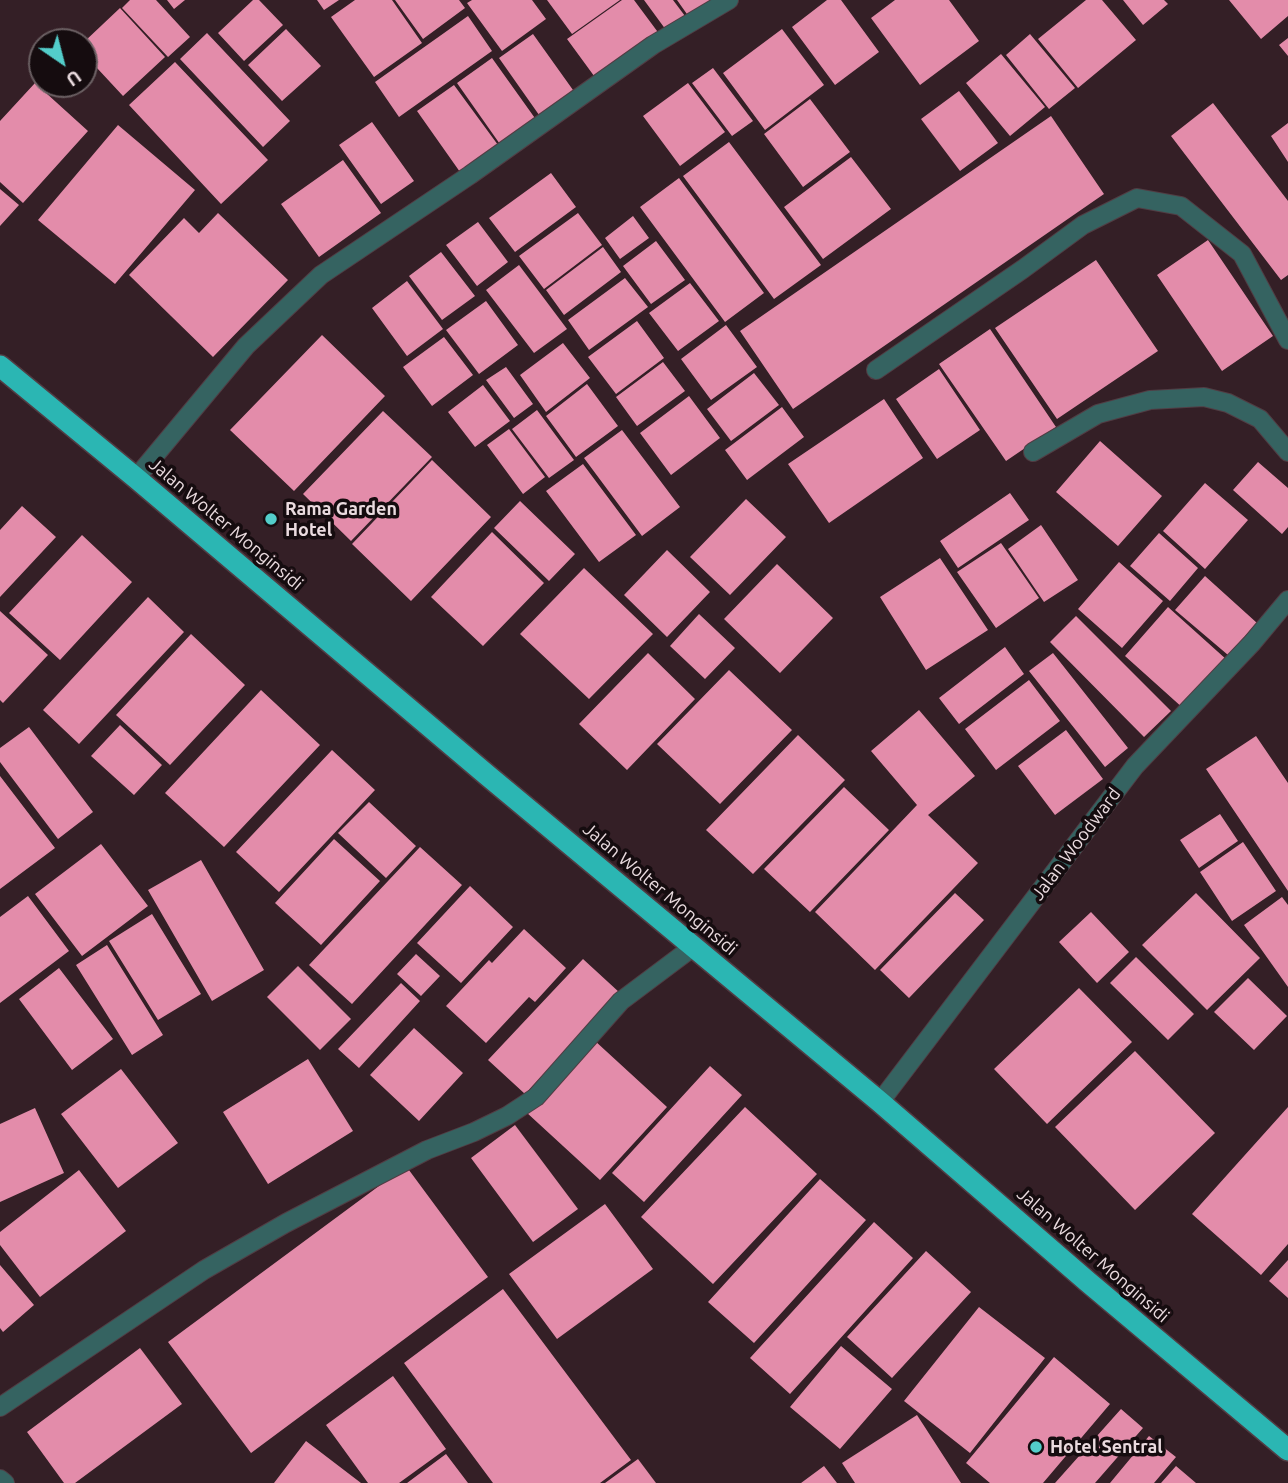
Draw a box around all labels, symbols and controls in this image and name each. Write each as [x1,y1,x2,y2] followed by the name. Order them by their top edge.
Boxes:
[28,28,98,98] north arrow
[62,66,86,91] text: U
[145,453,307,595] street label: Jalan Wolter Monginsidi
[285,498,397,540] place label: Rama Garden Hotel
[263,511,279,527] marker: Rama Garden Hotel
[1027,784,1125,904] street label: Jalan Woodward
[579,818,741,960] street label: Jalan Wolter Monginsidi
[1012,1183,1174,1327] street label: Jalan Wolter Monginsidi
[1050,1436,1163,1458] place label: Hotel Sentral
[1028,1439,1044,1455] marker: Hotel Sentral

